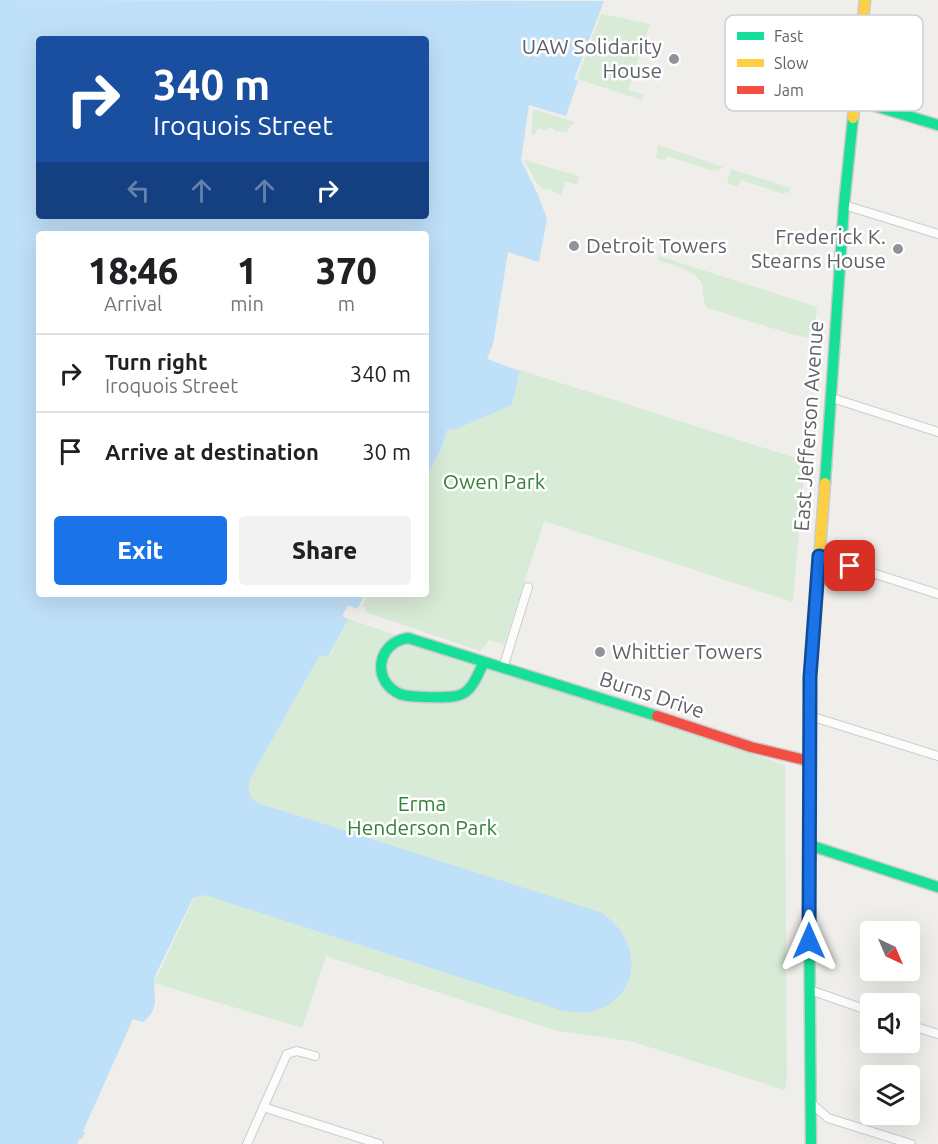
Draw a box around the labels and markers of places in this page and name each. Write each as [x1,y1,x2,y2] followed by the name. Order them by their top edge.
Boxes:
[522,34,662,82] place label: UAW Solidarity House
[667,52,681,66] marker: UAW Solidarity House
[751,224,886,272] place label: Frederick K. Stearns House
[586,233,727,257] place label: Detroit Towers
[567,239,581,253] marker: Detroit Towers
[891,242,905,256] marker: Frederick K. Stearns House
[824,540,875,591] pin
[612,639,762,663] place label: Whittier Towers
[593,645,607,659] marker: Whittier Towers

